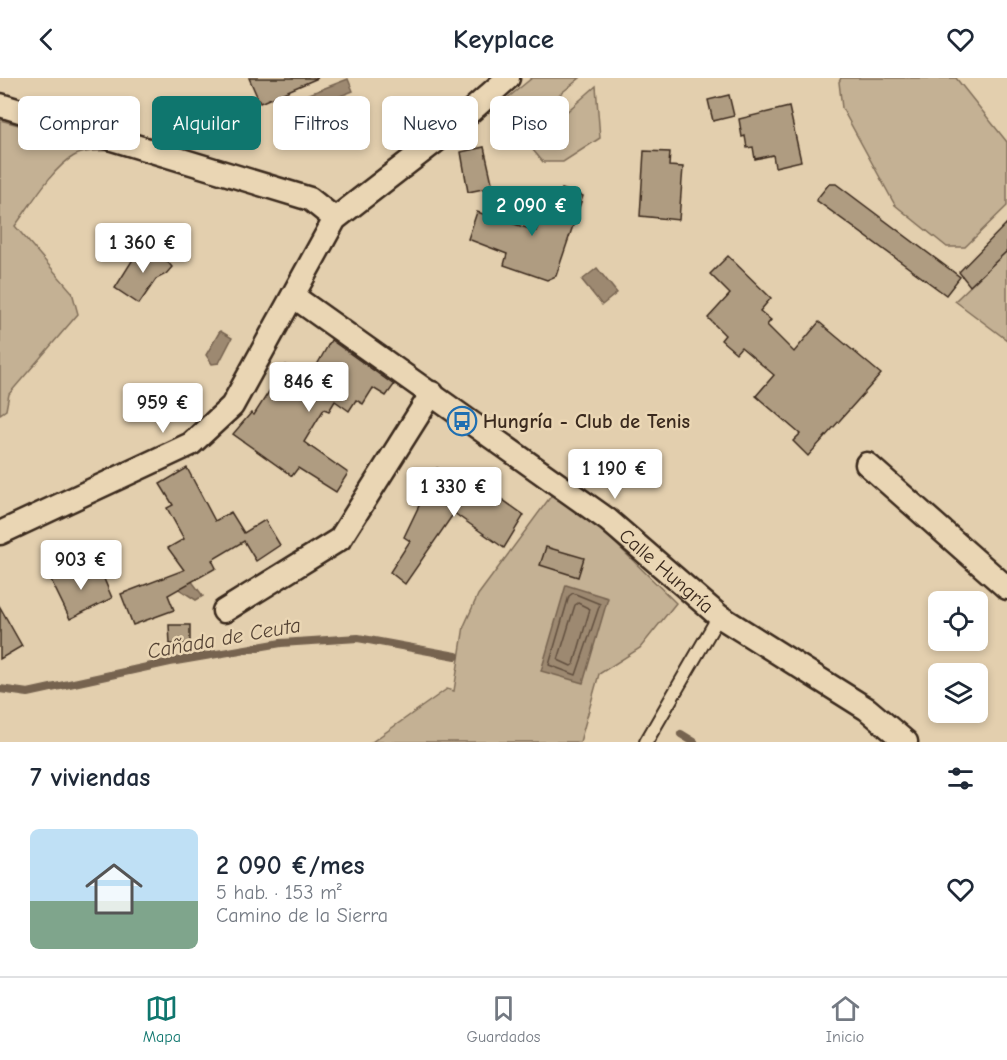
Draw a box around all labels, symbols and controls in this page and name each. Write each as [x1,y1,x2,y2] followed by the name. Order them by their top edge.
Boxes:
[30,23,63,56] icon: back
[944,23,977,56] icon: heart
[453,24,554,55] text: Keyplace
[18,96,140,150] chip: Comprar
[152,96,261,150] chip: Alquilar
[273,96,370,150] chip: Filtros
[382,96,478,150] chip: Nuevo
[490,96,569,150] chip: Piso
[477,186,587,237] pin: 2 090 €
[496,194,568,217] text: 2 090 €
[88,223,198,274] pin: 1 360 €
[109,231,177,254] text: 1 360 €
[267,362,351,413] pin: 846 €
[284,370,334,393] text: 846 €
[121,383,205,434] pin: 959 €
[137,391,189,414] text: 959 €
[446,405,478,437] bus stop icon: Hungría - Club de Tenis
[483,410,690,433] place label: Hungría - Club de Tenis
[560,449,670,500] pin: 1 190 €
[582,457,648,480] text: 1 190 €
[399,467,509,518] pin: 1 330 €
[420,475,488,498] text: 1 330 €
[615,524,718,618] street label: Calle Hungría
[39,540,123,591] pin: 903 €
[55,548,107,571] text: 903 €
[928,591,988,723] map controls
[928,591,988,651] button: locate
[145,613,303,663] water label: Cañada de Ceuta
[928,663,988,723] button: layers
[944,762,977,795] icon: filters
[30,763,150,793] text: 7 viviendas
[216,851,365,881] text: 2 090 €/mes
[78,853,150,925] icon: home
[944,873,977,906] icon: heart
[216,881,342,904] text: 5 hab. · 153 m²
[216,904,388,927] text: Camino de la Sierra
[143,992,181,1046] tab: Mapa
[466,992,540,1046] tab: Guardados
[826,992,864,1046] tab: Inicio

